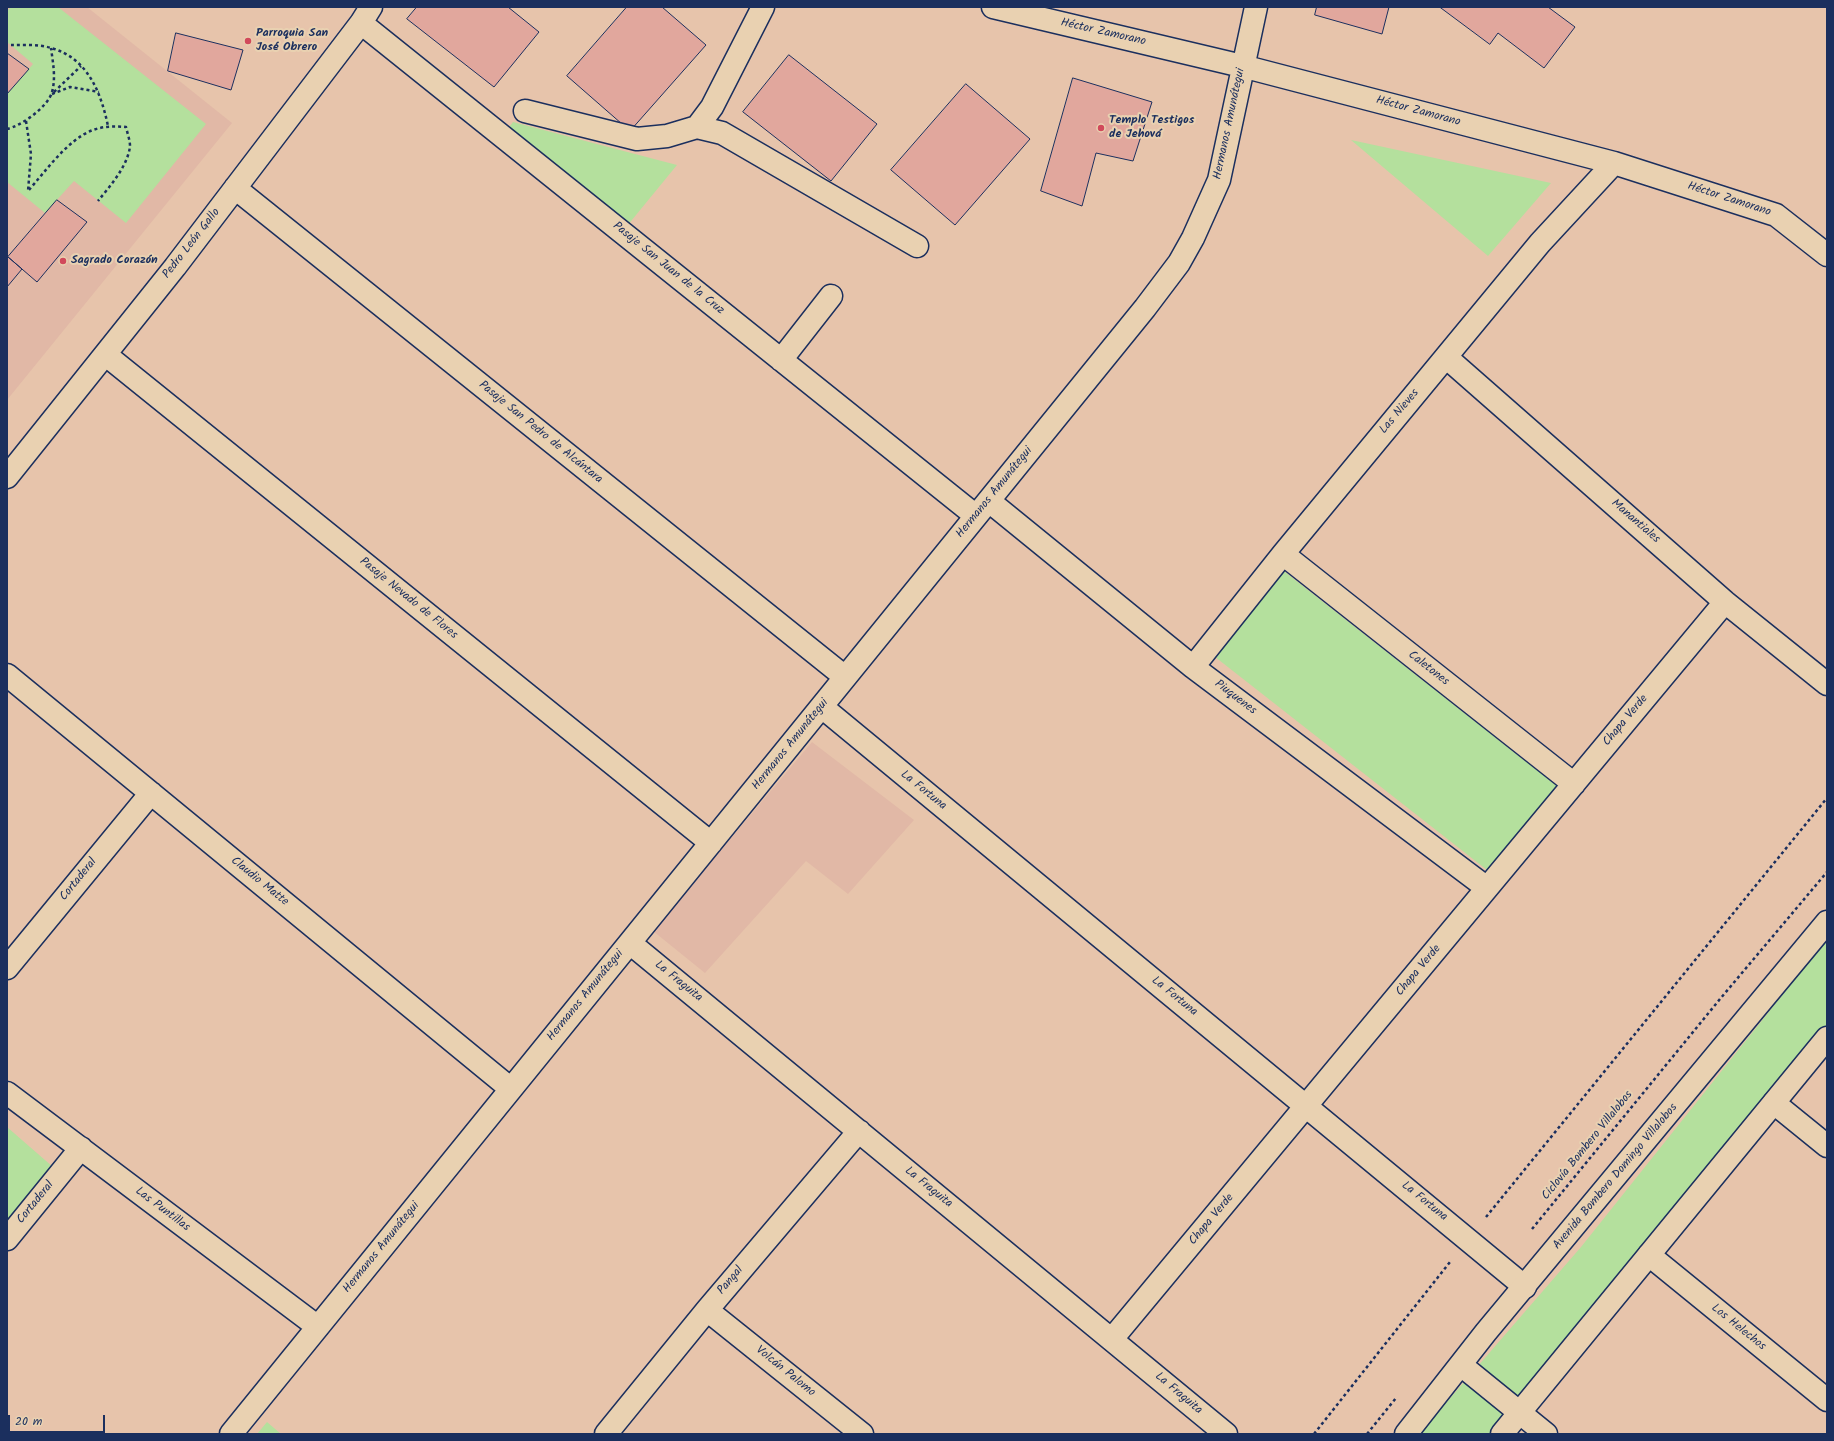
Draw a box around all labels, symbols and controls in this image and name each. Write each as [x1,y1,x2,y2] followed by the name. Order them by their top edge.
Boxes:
[1059,16,1147,50] street label: Héctor Zamorano
[256,27,328,55] place label: Parroquia San José Obrero
[243,36,253,46] marker: Parroquia San José Obrero
[1211,67,1249,181] street label: Hermanos Amunátegui
[1374,94,1462,130] street label: Héctor Zamorano
[1109,114,1194,142] place label: Templo Testigos de Jehová
[1096,123,1106,133] marker: Templo Testigos de Jehová
[1685,180,1773,220] street label: Héctor Zamorano
[160,206,224,282] street label: Pedro León Gallo
[609,220,727,318] street label: Pasaje San Juan de la Cruz
[71,254,158,268] place label: Sagrado Corazón
[58,256,68,266] marker: Sagrado Corazón
[475,379,605,487] street label: Pasaje San Pedro de Alcántara
[1377,387,1423,437] street label: Las Nieves
[954,444,1036,542] street label: Hermanos Amunátegui
[1608,497,1662,547] street label: Manantiales
[356,555,460,643] street label: Pasaje Nevado de Flores
[1405,649,1451,689] street label: Caletones
[1211,678,1259,718] street label: Piuquenes
[1600,692,1652,750] street label: Chapa Verde
[750,696,832,794] street label: Hermanos Amunátegui
[897,768,949,814] street label: La Fortuna
[227,854,291,910] street label: Claudio Matte
[57,856,101,904] street label: Cortaderal
[1393,942,1445,1000] street label: Chapa Verde
[545,947,627,1045] street label: Hermanos Amunátegui
[651,958,705,1006] street label: La Fraguita
[1148,974,1200,1020] street label: La Fortuna
[1539,1088,1637,1204] street label: Ciclovía Bombero Villalobos
[1551,1101,1681,1253] street label: Avenida Bombero Domingo Villalobos
[901,1164,955,1212] street label: La Fraguita
[14,1179,58,1227] street label: Cortaderal
[1398,1179,1450,1225] street label: La Fortuna
[132,1185,192,1235] street label: Las Puntillas
[1186,1191,1238,1249] street label: Chapa Verde
[341,1199,423,1297] street label: Hermanos Amunátegui
[715,1264,747,1298] street label: Pangal
[1708,1302,1768,1354] street label: Los Helechos
[752,1344,818,1400] street label: Volcán Palomo
[1151,1370,1205,1418] street label: La Fraguita
[10,1407,107,1433] scale bar
[15,1412,42,1431] text: 20 m

